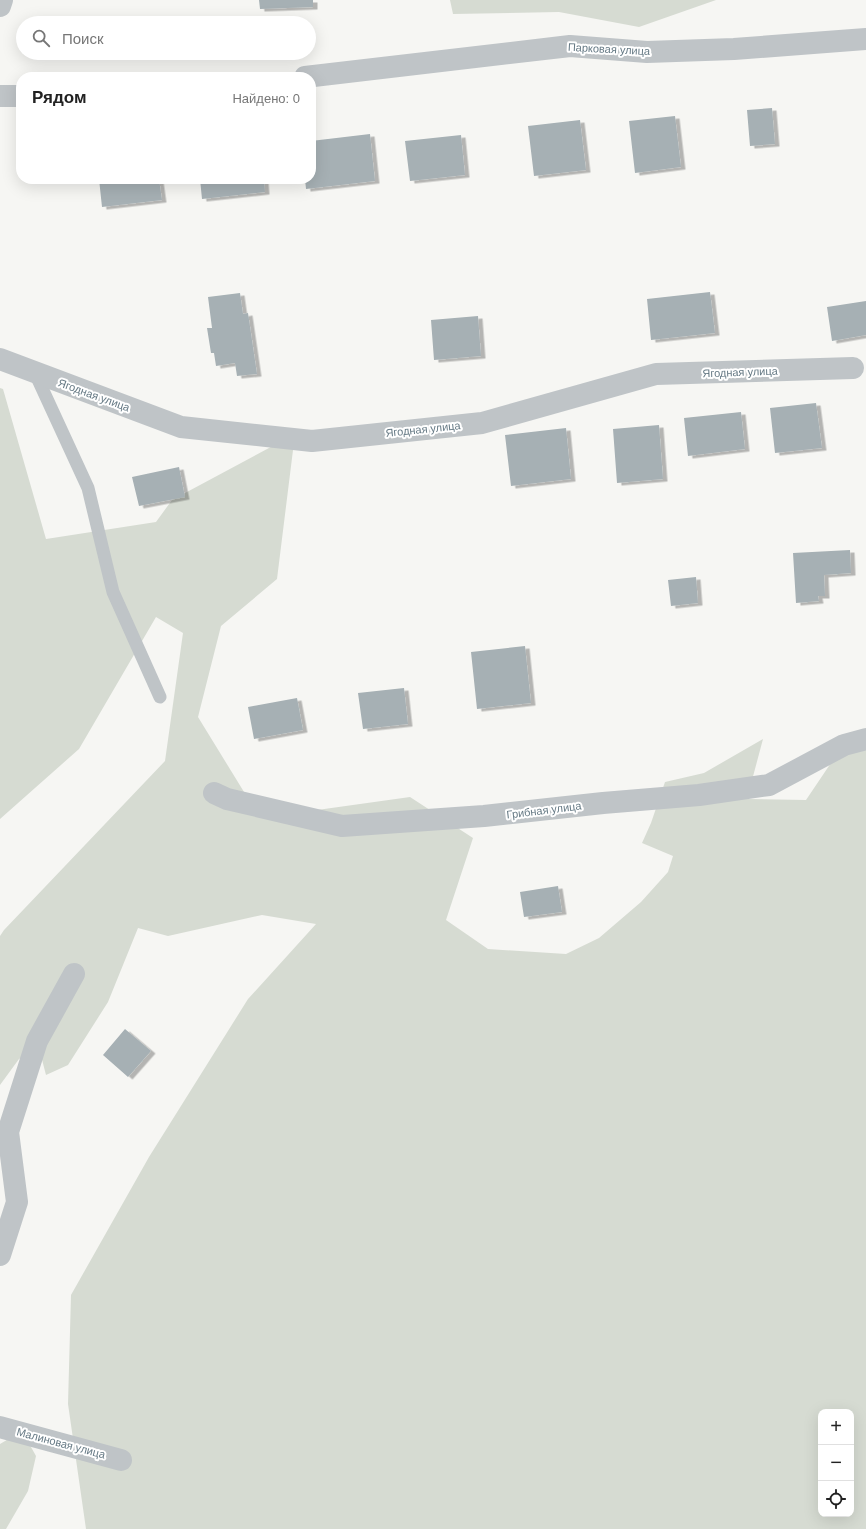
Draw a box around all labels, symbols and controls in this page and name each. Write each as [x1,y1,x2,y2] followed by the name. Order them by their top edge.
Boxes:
[16,16,316,60] search box
[30,27,52,49] icon: search
[62,30,104,47] text: Поиск
[568,41,651,57] street label: Парковая улица
[32,88,87,107] text: Рядом
[232,91,300,106] text: Найдено: 0
[702,365,779,379] street label: Ягодная улица
[56,376,132,414] street label: Ягодная улица
[385,419,462,439] street label: Ягодная улица
[506,799,583,821] street label: Грибная улица
[818,1409,854,1517] map controls
[818,1409,854,1445] button: +
[15,1425,107,1461] street label: Малиновая улица
[818,1445,854,1481] button: −
[818,1481,854,1517] button: locate

